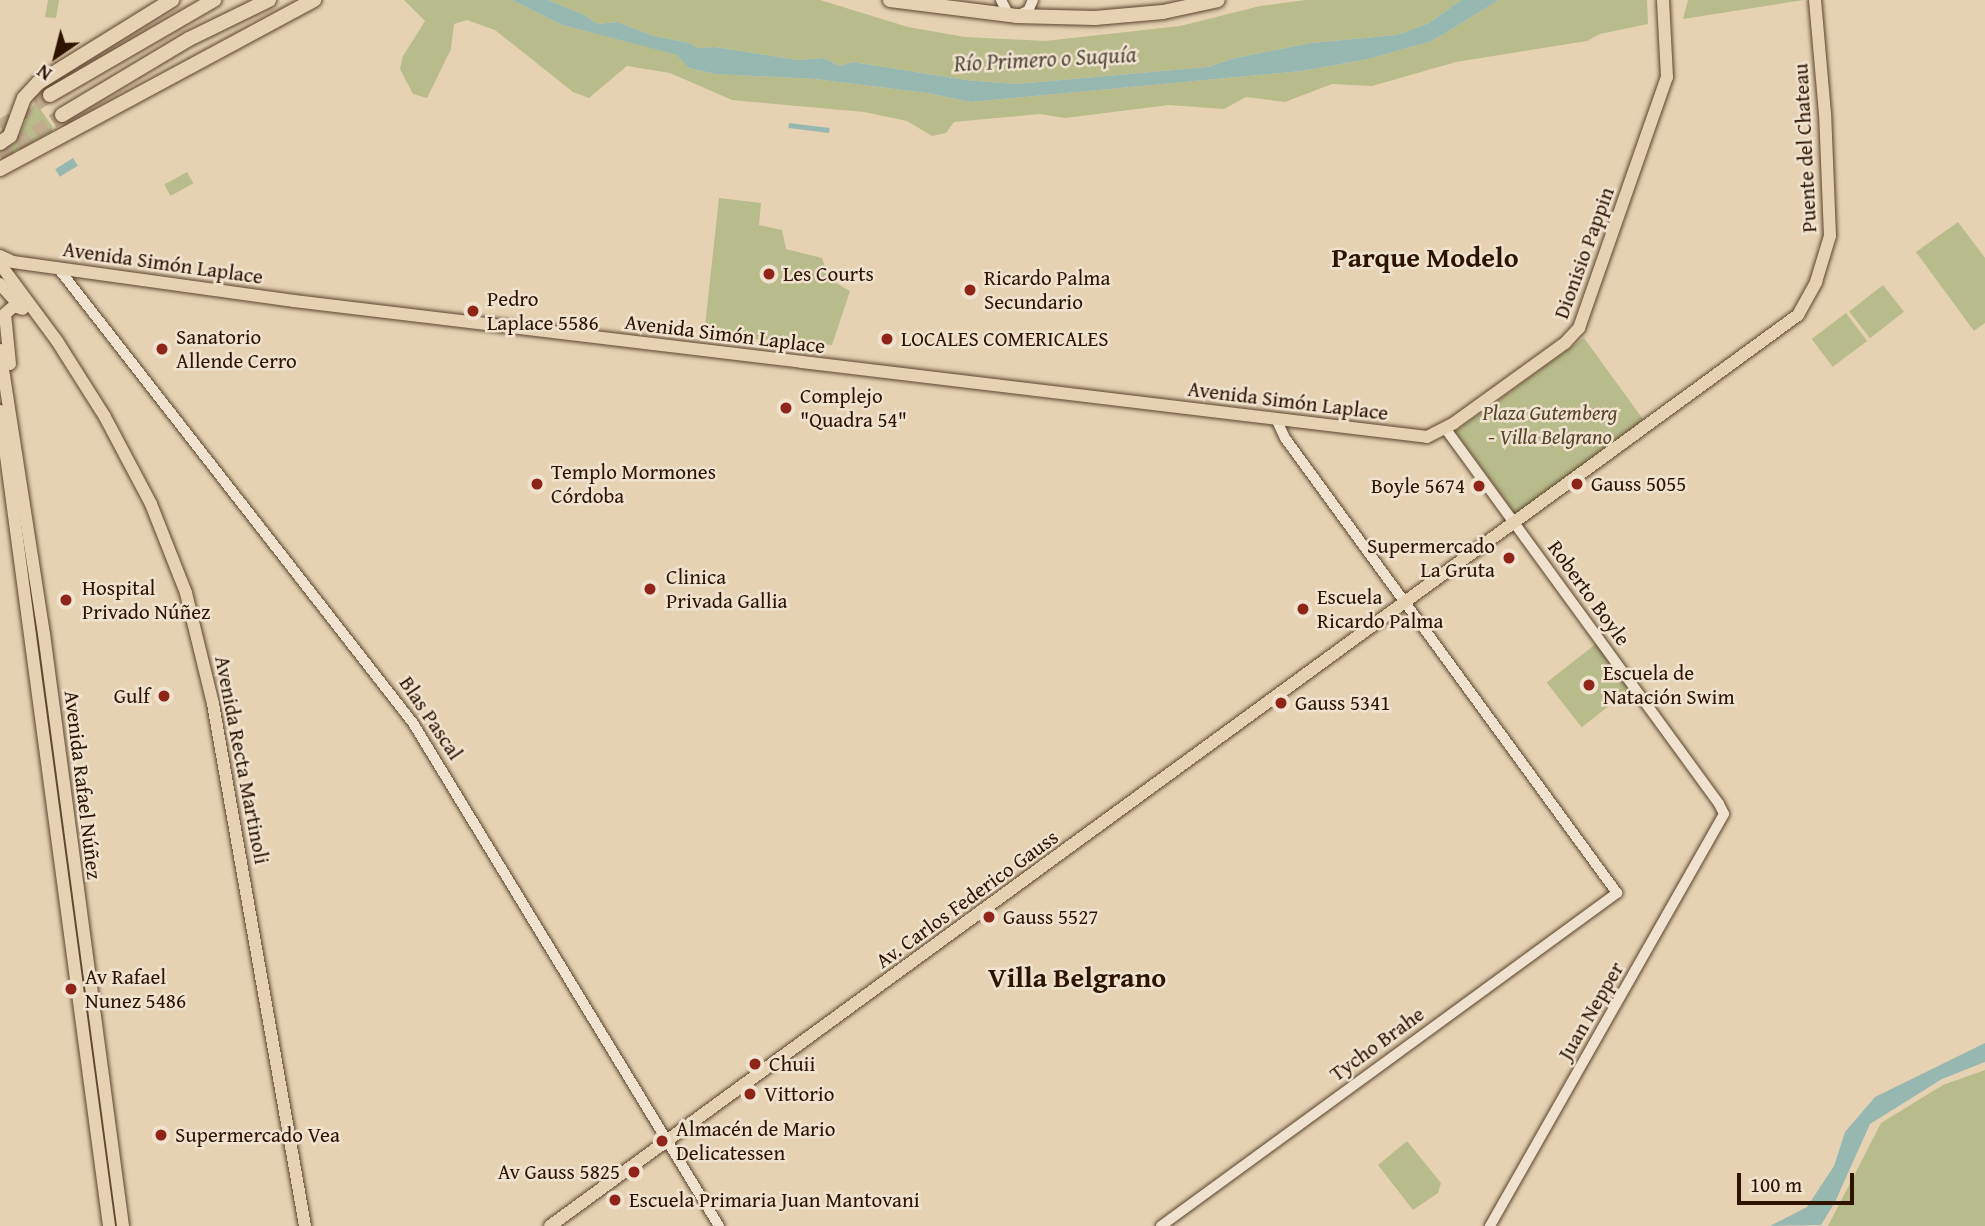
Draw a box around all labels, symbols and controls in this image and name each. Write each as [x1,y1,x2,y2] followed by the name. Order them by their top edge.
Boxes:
[21,21,91,91] north arrow
[953,40,1137,78] water label: Río Primero o Suquía
[31,58,57,88] text: N
[1788,63,1822,233] street label: Puente del Chateau
[1549,184,1619,322] street label: Dionisio Pappin
[61,236,265,290] street label: Avenida Simón Laplace
[1331,240,1519,274] district label: Parque Modelo
[783,261,874,287] place label: Les Courts
[984,265,1110,315] place label: Ricardo Palma Secundario
[761,266,777,282] marker: Les Courts
[962,282,978,298] marker: Ricardo Palma Secundario
[487,286,599,336] place label: Pedro Laplace 5586
[465,303,481,319] marker: Pedro Laplace 5586
[623,309,827,359] street label: Avenida Simón Laplace
[176,324,297,374] place label: Sanatorio Allende Cerro
[901,326,1108,352] place label: LOCALES COMERICALES
[879,331,895,347] marker: LOCALES COMERICALES
[154,341,170,357] marker: Sanatorio Allende Cerro
[1186,376,1390,426] street label: Avenida Simón Laplace
[800,383,907,433] place label: Complejo "Quadra 54"
[778,400,794,416] marker: Complejo "Quadra 54"
[1483,400,1617,450] park label: Plaza Gutemberg - Villa Belgrano
[551,459,716,509] place label: Templo Mormones Córdoba
[1591,471,1686,497] place label: Gauss 5055
[1371,473,1465,499] place label: Boyle 5674
[529,476,545,492] marker: Templo Mormones Córdoba
[1569,476,1585,492] marker: Gauss 5055
[1471,478,1487,494] marker: Boyle 5674
[1367,533,1495,583] place label: Supermercado La Gruta
[1542,536,1636,650] street label: Roberto Boyle
[1501,550,1517,566] marker: Supermercado La Gruta
[666,564,787,614] place label: Clinica Privada Gallia
[82,575,210,625] place label: Hospital Privado Núñez
[640,579,660,599] marker: Clinica Privada Gallia
[1317,584,1443,634] place label: Escuela Ricardo Palma
[56,590,76,610] marker: Hospital Privado Núñez
[1295,601,1311,617] marker: Escuela Ricardo Palma
[209,654,275,866] street label: Avenida Recta Martinoli
[1603,660,1735,710] place label: Escuela de Natación Swim
[394,671,468,765] street label: Blas Pascal
[1581,677,1597,693] marker: Escuela de Natación Swim
[114,683,150,709] place label: Gulf
[156,688,172,704] marker: Gulf
[59,689,107,881] street label: Avenida Rafael Núñez
[1295,690,1390,716] place label: Gauss 5341
[1273,695,1289,711] marker: Gauss 5341
[871,824,1063,974] street label: Av. Carlos Federico Gauss
[1003,904,1098,930] place label: Gauss 5527
[981,909,997,925] marker: Gauss 5527
[1553,957,1629,1065] street label: Juan Nepper
[988,960,1166,994] district label: Villa Belgrano
[85,964,186,1014] place label: Av Rafael Nunez 5486
[63,981,79,997] marker: Av Rafael Nunez 5486
[1325,1001,1429,1087] street label: Tycho Brahe
[769,1051,815,1077] place label: Chuii
[747,1056,763,1072] marker: Chuii
[764,1081,834,1107] place label: Vittorio
[742,1086,758,1102] marker: Vittorio
[676,1116,835,1166] place label: Almacén de Mario Delicatessen
[175,1122,340,1148] place label: Supermercado Vea
[153,1127,169,1143] marker: Supermercado Vea
[654,1133,670,1149] marker: Almacén de Mario Delicatessen
[498,1159,620,1185] place label: Av Gauss 5825
[1740,1160,1857,1204] scale bar
[626,1164,642,1180] marker: Av Gauss 5825
[1750,1169,1802,1200] text: 100 m
[629,1187,920,1213] place label: Escuela Primaria Juan Mantovani
[607,1192,623,1208] marker: Escuela Primaria Juan Mantovani

